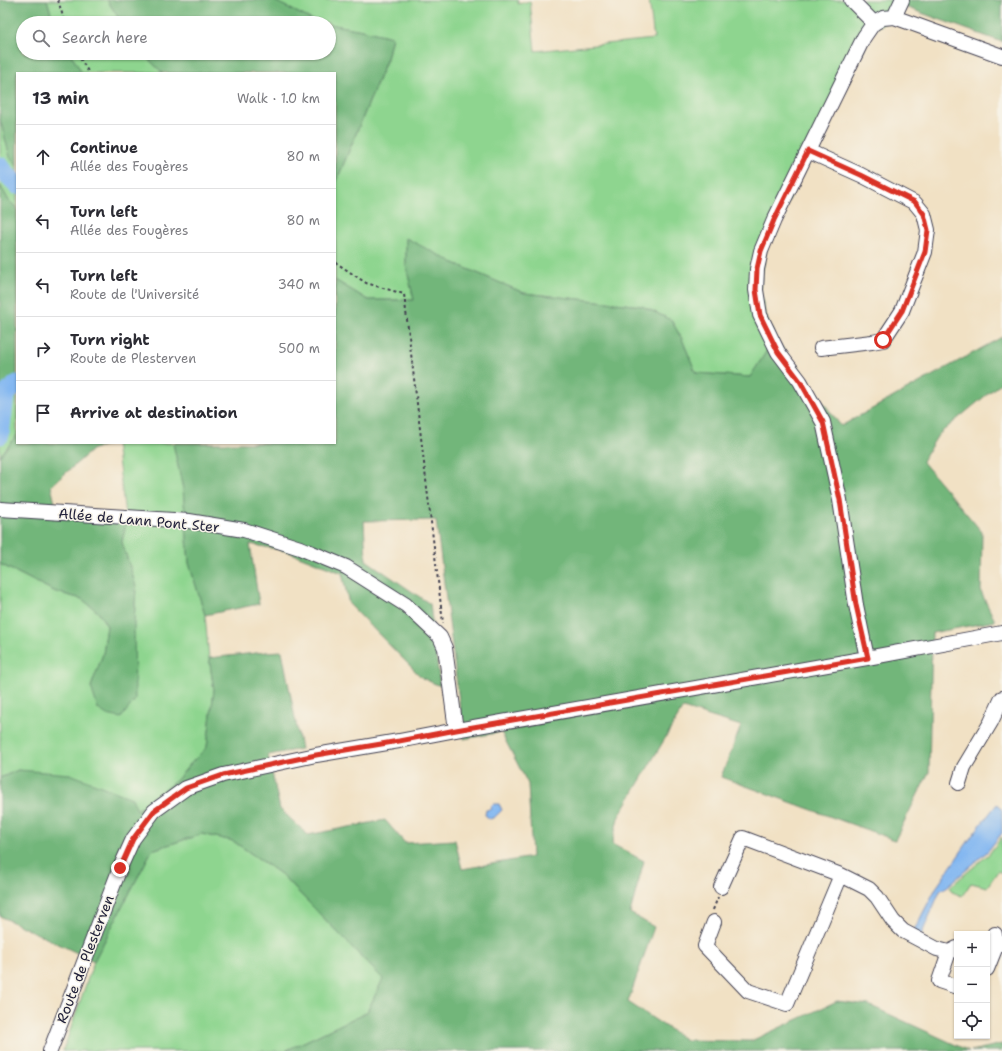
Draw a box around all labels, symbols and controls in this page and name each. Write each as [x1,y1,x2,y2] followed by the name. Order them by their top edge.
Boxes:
[16,16,336,60] search box
[30,27,52,49] icon: search
[62,28,148,48] text: Search here
[32,87,89,109] text: 13 min
[237,90,320,107] text: Walk · 1.0 km
[70,138,138,158] text: Continue
[32,146,54,168] icon: ahead
[286,148,320,165] text: 80 m
[70,158,188,175] text: Allée des Fougères
[70,202,138,222] text: Turn left
[32,210,54,232] icon: left
[286,212,320,229] text: 80 m
[70,222,188,239] text: Allée des Fougères
[70,266,138,286] text: Turn left
[32,274,54,296] icon: left
[278,276,320,293] text: 340 m
[70,286,199,303] text: Route de l'Université
[70,330,150,350] text: Turn right
[874,331,892,349] route start
[32,338,54,360] icon: right
[278,340,320,357] text: 500 m
[70,350,196,367] text: Route de Plesterven
[32,402,54,424] icon: arrive
[70,403,238,423] text: Arrive at destination
[58,504,221,536] street label: Allée de Lann Pont Ster
[111,859,129,877] route end
[52,892,118,1026] street label: Route de Plesterven
[954,931,990,1039] map controls
[954,931,990,967] button: +
[954,967,990,1003] button: −
[954,1003,990,1039] button: locate

